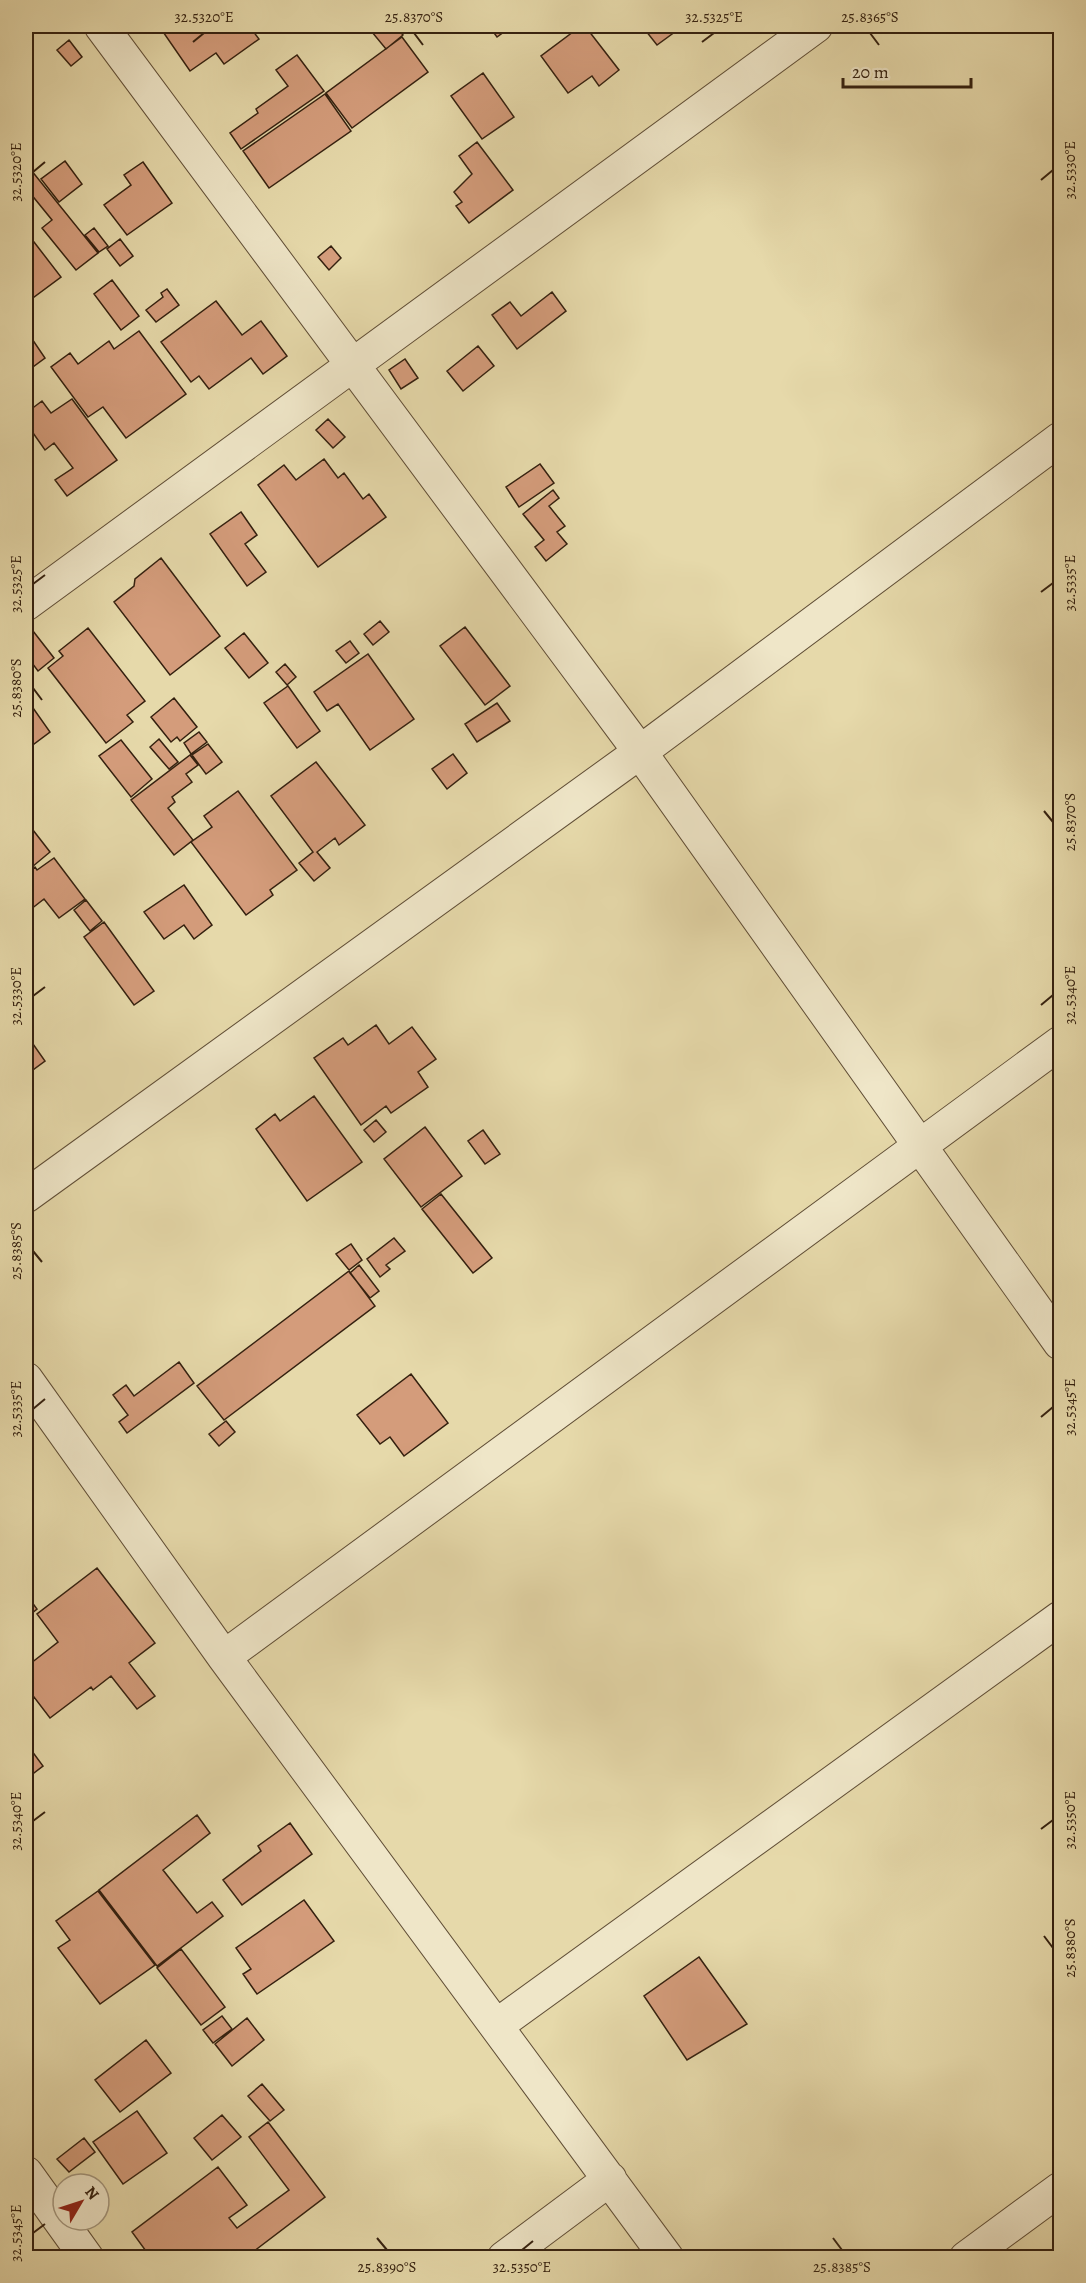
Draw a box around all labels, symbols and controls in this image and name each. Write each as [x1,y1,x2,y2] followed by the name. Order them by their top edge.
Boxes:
[174,7,234,27] text: 32.5320°E
[385,7,443,27] text: 25.8370°S
[685,7,743,27] text: 32.5325°E
[841,7,899,27] text: 25.8365°S
[843,51,970,89] scale bar
[852,60,889,84] text: 20 m
[1060,141,1080,199] text: 32.5330°E
[6,142,26,202] text: 32.5320°E
[6,555,26,613] text: 32.5325°E
[1060,555,1080,611] text: 32.5335°E
[6,658,26,718] text: 25.8380°S
[1060,793,1080,851] text: 25.8370°S
[1060,966,1080,1024] text: 32.5340°E
[6,967,26,1025] text: 32.5330°E
[6,1222,26,1280] text: 25.8385°S
[1060,1378,1080,1436] text: 32.5345°E
[6,1381,26,1437] text: 32.5335°E
[1060,1791,1080,1849] text: 32.5350°E
[6,1792,26,1850] text: 32.5340°E
[1060,1918,1080,1978] text: 25.8380°S
[51,2172,111,2232] north arrow
[80,2182,104,2205] text: N
[6,2204,26,2262] text: 32.5345°E
[358,2257,416,2277] text: 25.8390°S
[493,2257,551,2277] text: 32.5350°E
[813,2257,871,2277] text: 25.8385°S

